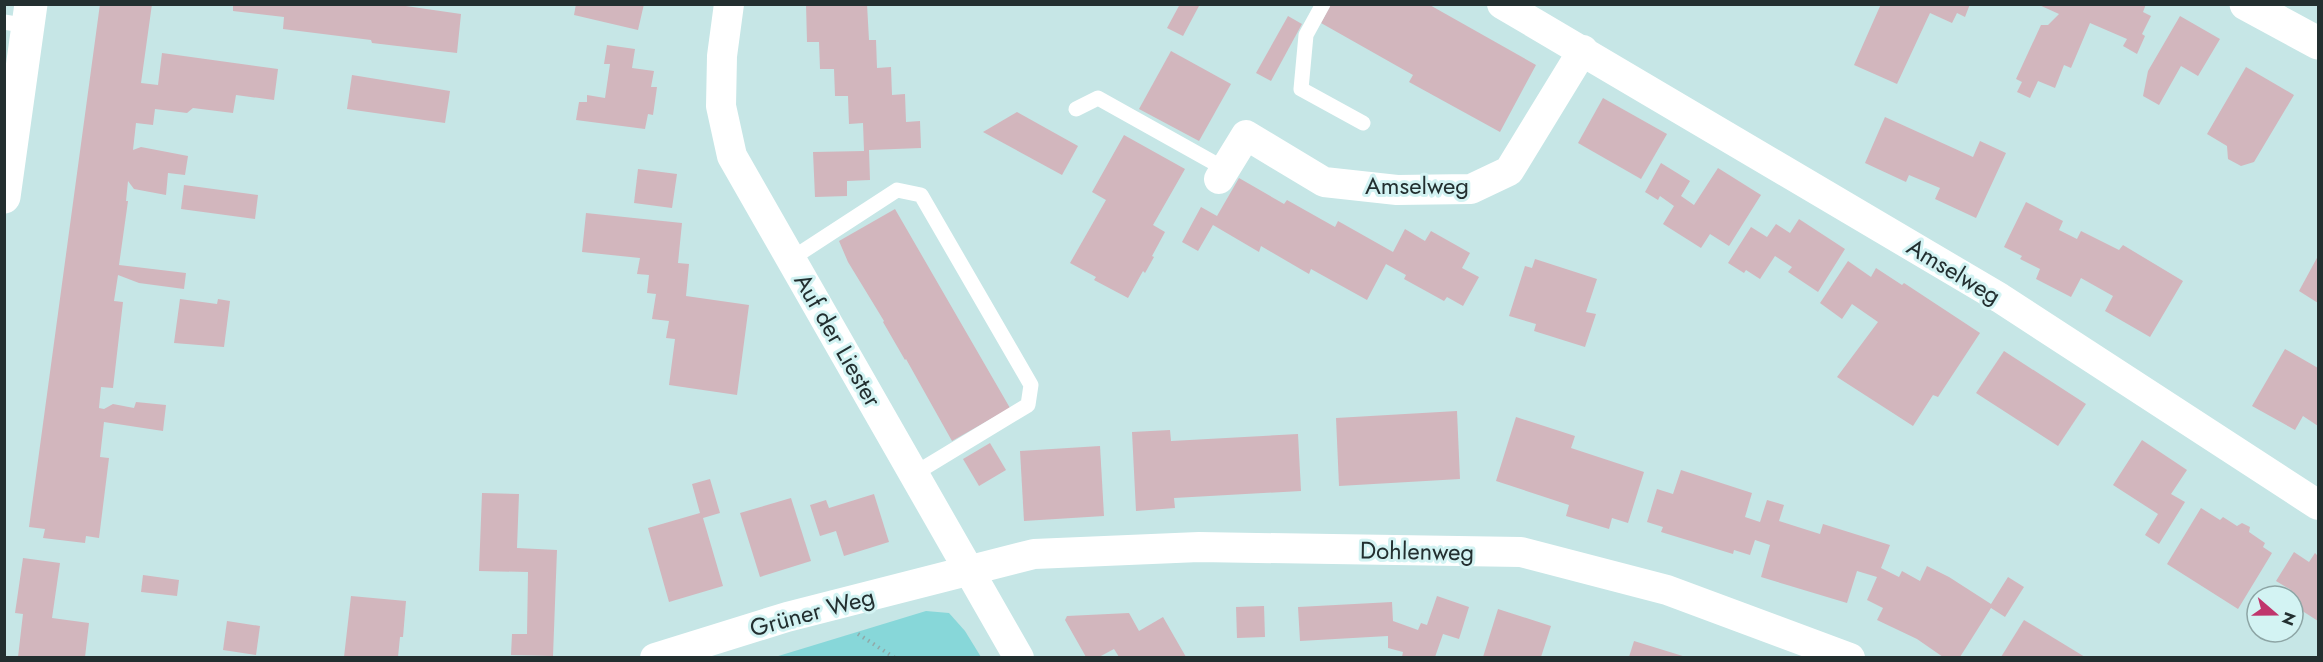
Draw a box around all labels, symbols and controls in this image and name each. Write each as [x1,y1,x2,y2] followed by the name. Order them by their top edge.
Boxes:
[1365,168,1469,203] street label: Amselweg
[1900,229,2008,313] street label: Amselweg
[786,267,891,414] street label: Auf der Liester
[1360,533,1474,569] street label: Dohlenweg
[746,579,878,645] street label: Grüner Weg
[2245,584,2305,644] north arrow
[2276,609,2302,629] text: N

